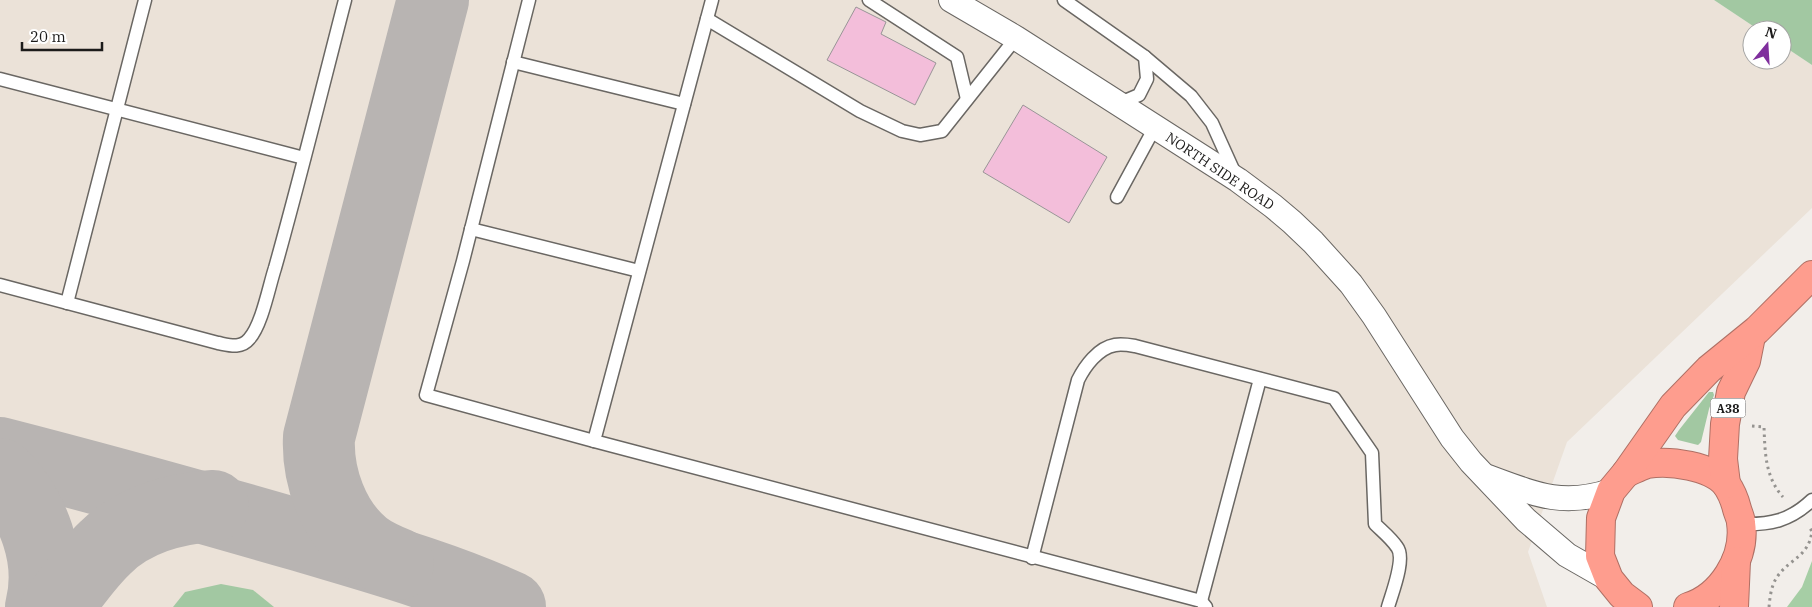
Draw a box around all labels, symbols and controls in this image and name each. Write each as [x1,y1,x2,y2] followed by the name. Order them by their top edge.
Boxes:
[22,20,102,52] scale bar
[1742,20,1792,70] north arrow
[1763,22,1779,43] text: N
[30,27,66,46] text: 20 m
[1162,128,1278,214] street label: NORTH SIDE ROAD
[1710,398,1746,418] road number: A38

